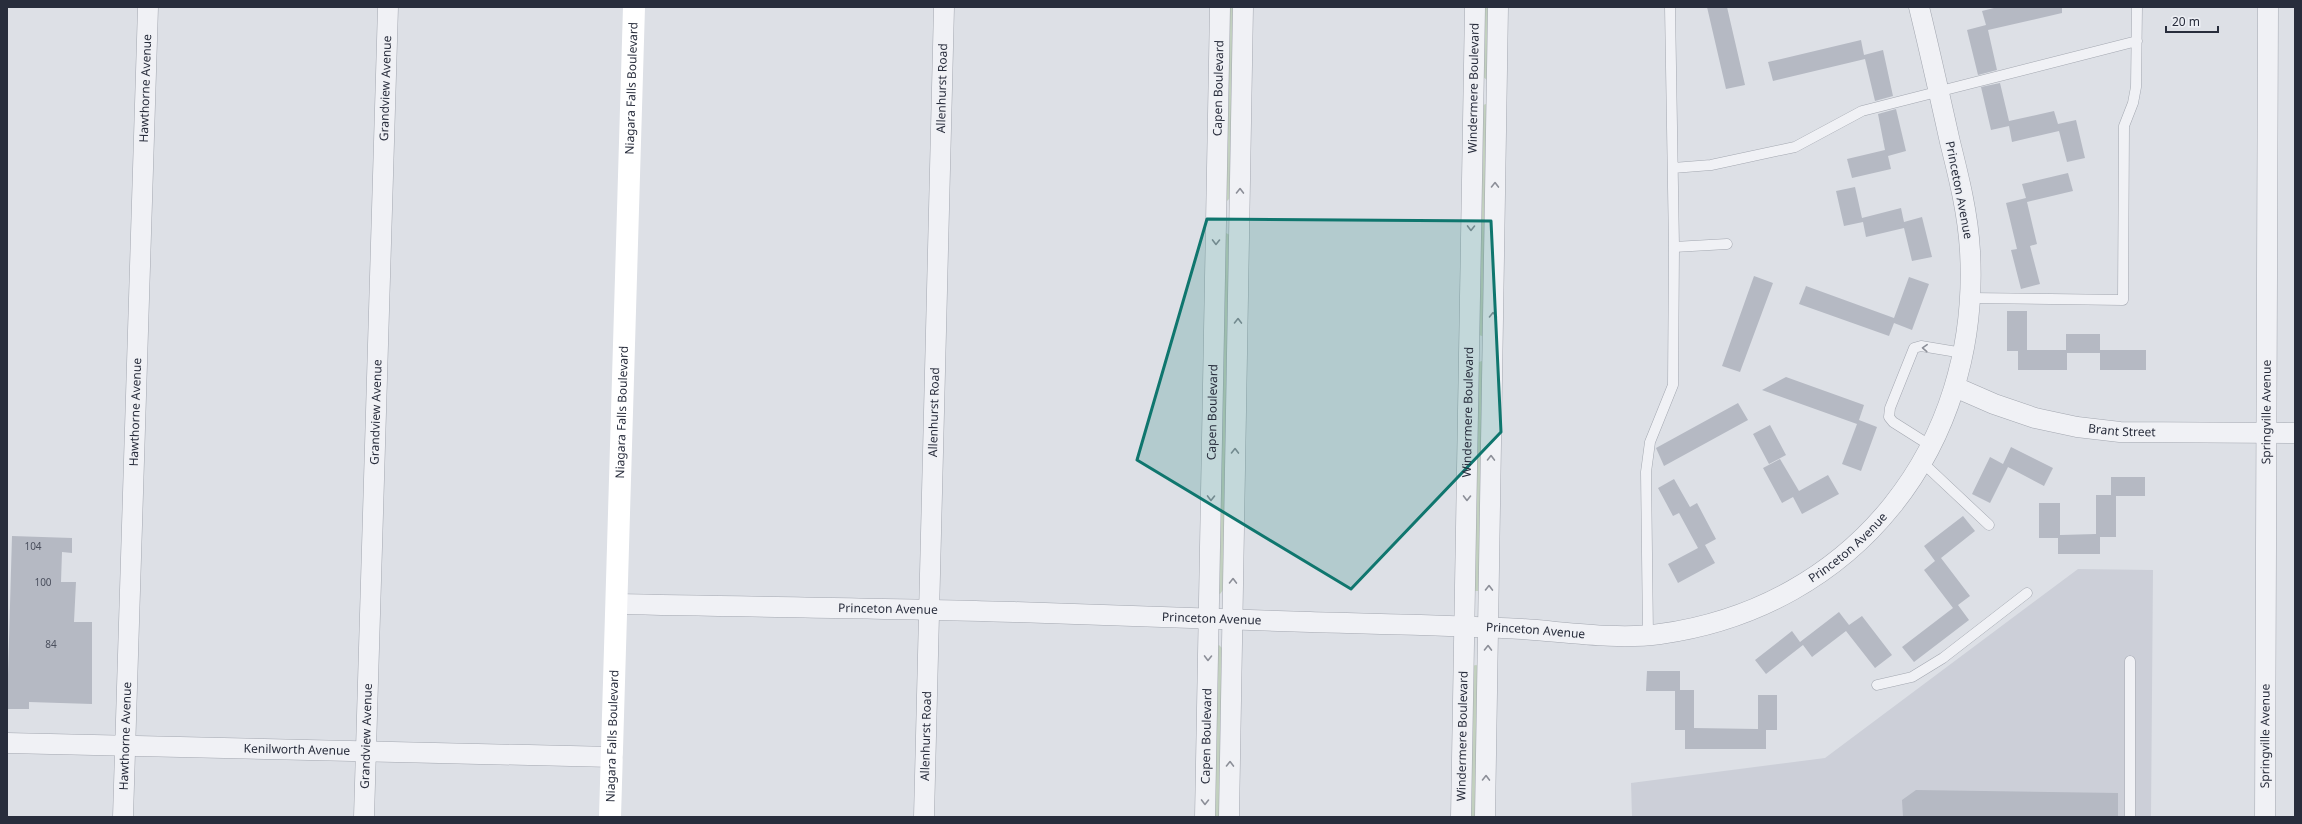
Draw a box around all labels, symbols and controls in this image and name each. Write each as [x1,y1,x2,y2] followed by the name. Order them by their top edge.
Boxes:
[2166,8,2218,34] scale bar
[2172,13,2200,30] text: 20 m
[621,22,642,155] street label: Niagara Falls Boulevard
[1463,23,1483,154] street label: Windermere Boulevard
[135,34,155,143] street label: Hawthorne Avenue
[375,35,395,141] street label: Grandview Avenue
[1209,40,1227,136] street label: Capen Boulevard
[932,43,951,133] street label: Allenhurst Road
[1942,139,1977,241] street label: Princeton Avenue
[1491,182,1499,188] one-way arrow
[1236,188,1244,194] one-way arrow
[1467,225,1475,231] one-way arrow
[1211,239,1220,245] one-way arrow
[1489,312,1497,318] one-way arrow
[1234,318,1242,324] one-way arrow
[1921,343,1928,352] one-way arrow
[611,346,632,479] street label: Niagara Falls Boulevard
[1458,347,1477,477] street label: Windermere Boulevard
[125,357,145,467] street label: Hawthorne Avenue
[365,359,386,465] street label: Grandview Avenue
[2257,360,2275,464] street label: Springville Avenue
[1203,364,1221,460] street label: Capen Boulevard
[924,367,943,457] street label: Allenhurst Road
[2087,419,2156,440] street label: Brant Street
[1231,448,1240,454] one-way arrow
[1487,455,1495,461] one-way arrow
[1207,495,1215,501] one-way arrow
[1462,495,1471,501] one-way arrow
[1805,508,1891,586] street label: Princeton Avenue
[24,539,42,553] house number: 104
[34,575,52,589] house number: 100
[1229,578,1237,584] one-way arrow
[1485,585,1493,591] one-way arrow
[838,599,938,618] street label: Princeton Avenue
[1162,608,1262,628] street label: Princeton Avenue
[1485,618,1586,642] street label: Princeton Avenue
[45,637,57,651] house number: 84
[1484,645,1492,651] one-way arrow
[1204,655,1212,661] one-way arrow
[601,669,622,803] street label: Niagara Falls Boulevard
[1452,671,1472,801] street label: Windermere Boulevard
[115,681,135,791] street label: Hawthorne Avenue
[356,683,376,789] street label: Grandview Avenue
[2256,684,2273,788] street label: Springville Avenue
[1197,688,1215,784] street label: Capen Boulevard
[916,691,935,781] street label: Allenhurst Road
[243,739,351,759] street label: Kenilworth Avenue
[1226,761,1234,767] one-way arrow
[1482,775,1490,781] one-way arrow
[1201,799,1209,805] one-way arrow

